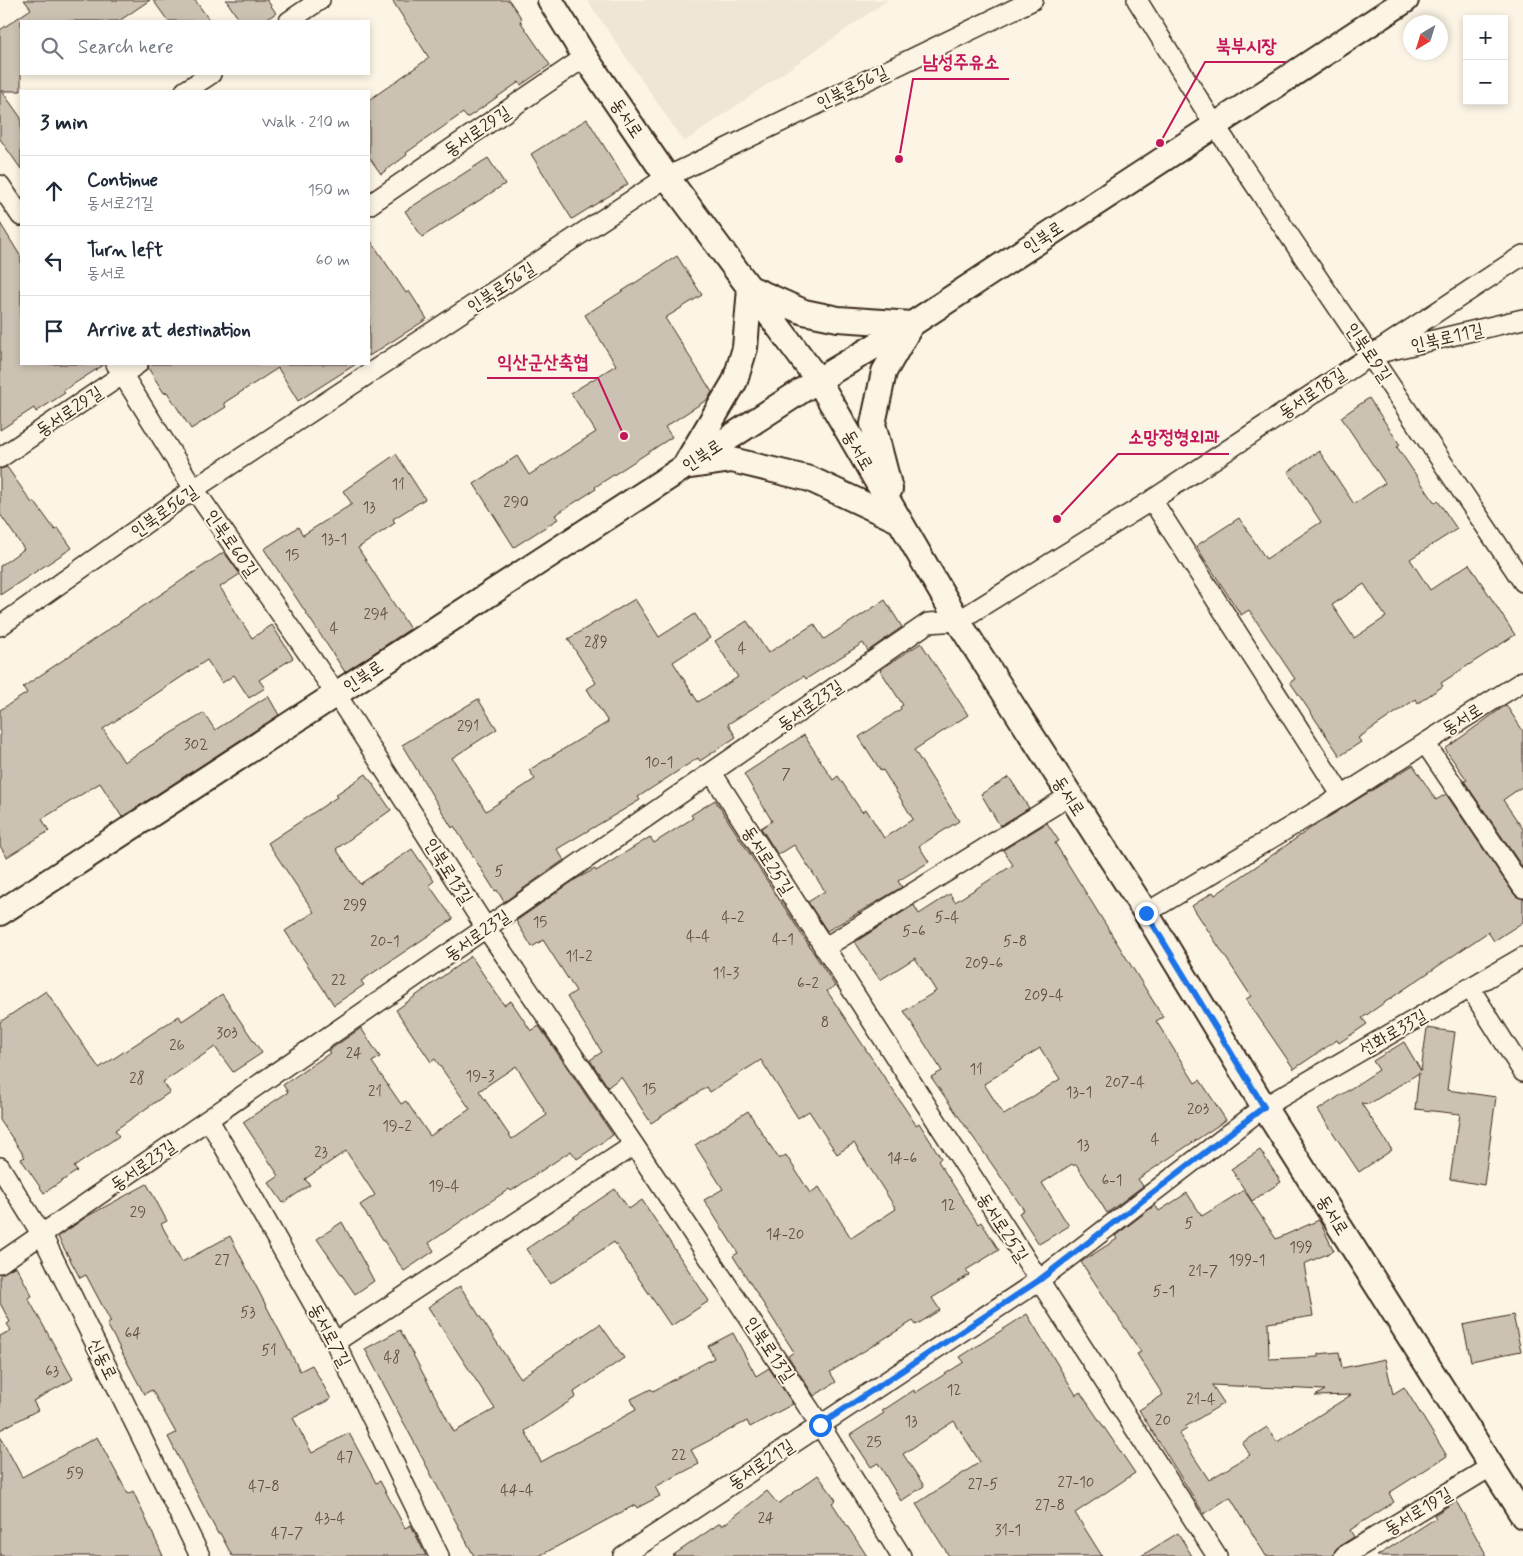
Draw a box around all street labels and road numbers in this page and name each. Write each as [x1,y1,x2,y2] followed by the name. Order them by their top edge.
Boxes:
[813,60,893,116] street label: 인북로56길
[604,94,648,143] street label: 동서로
[440,100,516,163] street label: 동서로29길
[1019,216,1068,260] street label: 인북로
[463,257,541,319] street label: 인북로56길
[1340,318,1397,387] street label: 인북로9길
[1408,318,1486,358] street label: 인북로11길
[1274,362,1351,425] street label: 동서로18길
[32,380,108,443] street label: 동서로29길
[836,426,878,475] street label: 동서로
[678,434,727,478] street label: 인북로
[126,480,203,544] street label: 인북로56길
[199,505,263,583] street label: 인북로60길
[339,655,388,699] street label: 인북로
[773,674,849,737] street label: 동서로23길
[1438,698,1487,742] street label: 동서로
[1046,772,1090,821] street label: 동서로
[736,821,799,900] street label: 동서로25길
[418,834,478,910] street label: 인북로13길
[440,904,516,967] street label: 동서로23길
[1355,1004,1432,1062] street label: 선화로33길
[106,1134,182,1197] street label: 동서로23길
[971,1188,1034,1267] street label: 동서로25길
[1310,1191,1354,1240] street label: 동서로
[302,1299,356,1372] street label: 동서로7길
[738,1312,800,1387] street label: 인북로13길
[82,1335,122,1384] street label: 신동로
[724,1434,800,1496] street label: 동서로21길
[1380,1482,1457,1541] street label: 동서로19길

